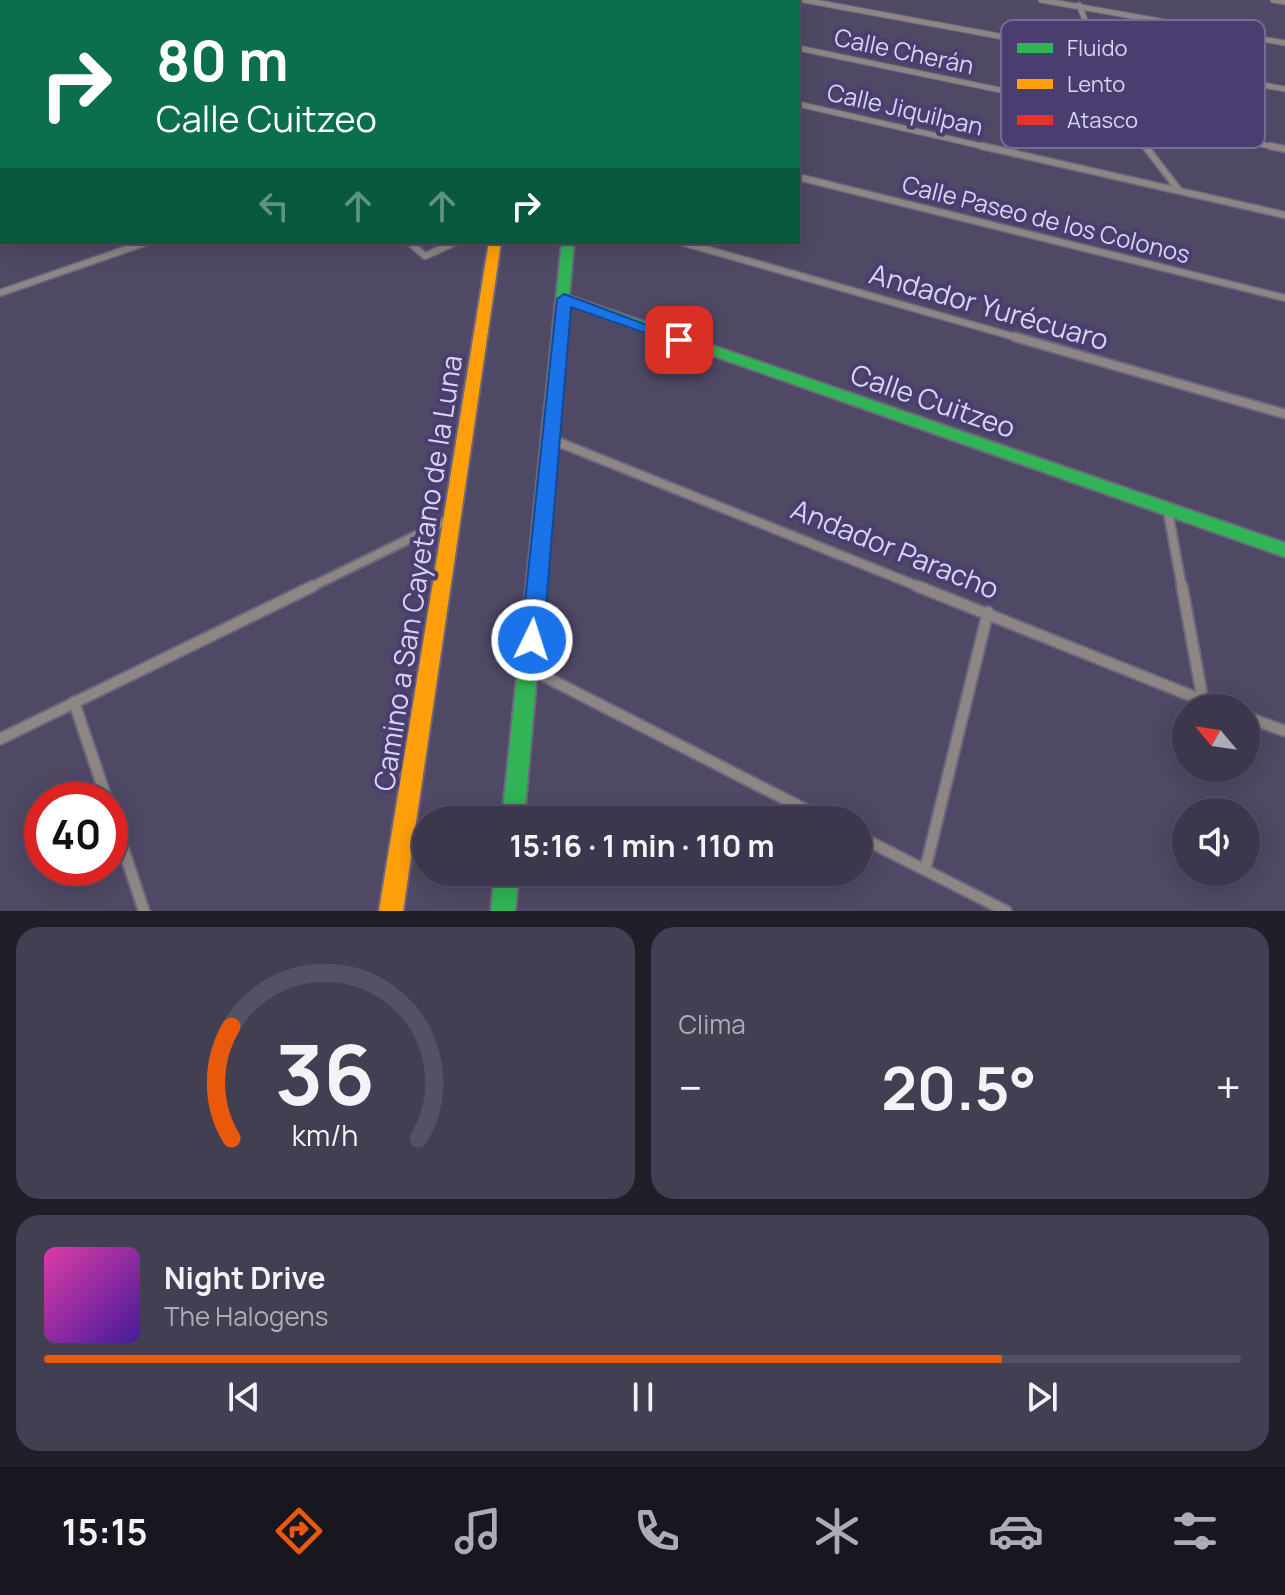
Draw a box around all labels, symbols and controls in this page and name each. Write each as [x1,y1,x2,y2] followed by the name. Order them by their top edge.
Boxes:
[832,20,977,81] street label: Calle Cherán
[1001,20,1265,148] legend
[156,21,289,98] text: 80 m
[24,32,128,136] icon: right
[1067,33,1127,63] text: Fluido
[1067,69,1125,99] text: Lento
[824,75,986,142] street label: Calle Jiquilpan
[156,94,377,143] text: Calle Cuitzeo
[1067,105,1138,135] text: Atasco
[899,167,1194,270] street label: Calle Paseo de los Colonos
[252,184,296,228] icon: left
[336,184,380,228] icon: ahead
[420,184,464,228] icon: ahead
[504,184,548,228] icon: right
[865,254,1113,358] street label: Andador Yurécuaro
[645,306,713,374] pin
[657,318,701,362] icon: arrive
[364,352,470,794] street label: Camino a San Cayetano de la Luna
[846,354,1021,446] street label: Calle Cuitzeo
[786,489,1005,607] street label: Andador Paracho
[490,598,574,682] position arrow
[1172,694,1260,782] north arrow
[1172,694,1260,886] map controls
[24,782,128,886] speed limit sign: 40
[1172,798,1260,886] button: sound
[509,825,775,866] text: 15:16 · 1 min · 110 m
[679,1006,746,1042] text: Clima
[275,1016,375,1130] text: 36
[881,1046,1037,1128] text: 20.5°
[679,1057,702,1117] text: −
[1216,1057,1241,1117] text: +
[292,1116,358,1155] text: km/h
[164,1257,326,1298] text: Night Drive
[164,1298,328,1334] text: The Halogens
[222,1375,266,1419] icon: previous
[621,1375,665,1419] icon: pause
[1020,1375,1064,1419] icon: next
[271,1503,327,1559] icon: directions
[450,1503,506,1559] icon: music
[629,1503,685,1559] icon: phone
[809,1503,865,1559] icon: climate
[988,1503,1044,1559] icon: car
[1167,1503,1223,1559] icon: filters
[62,1507,148,1556] text: 15:15

